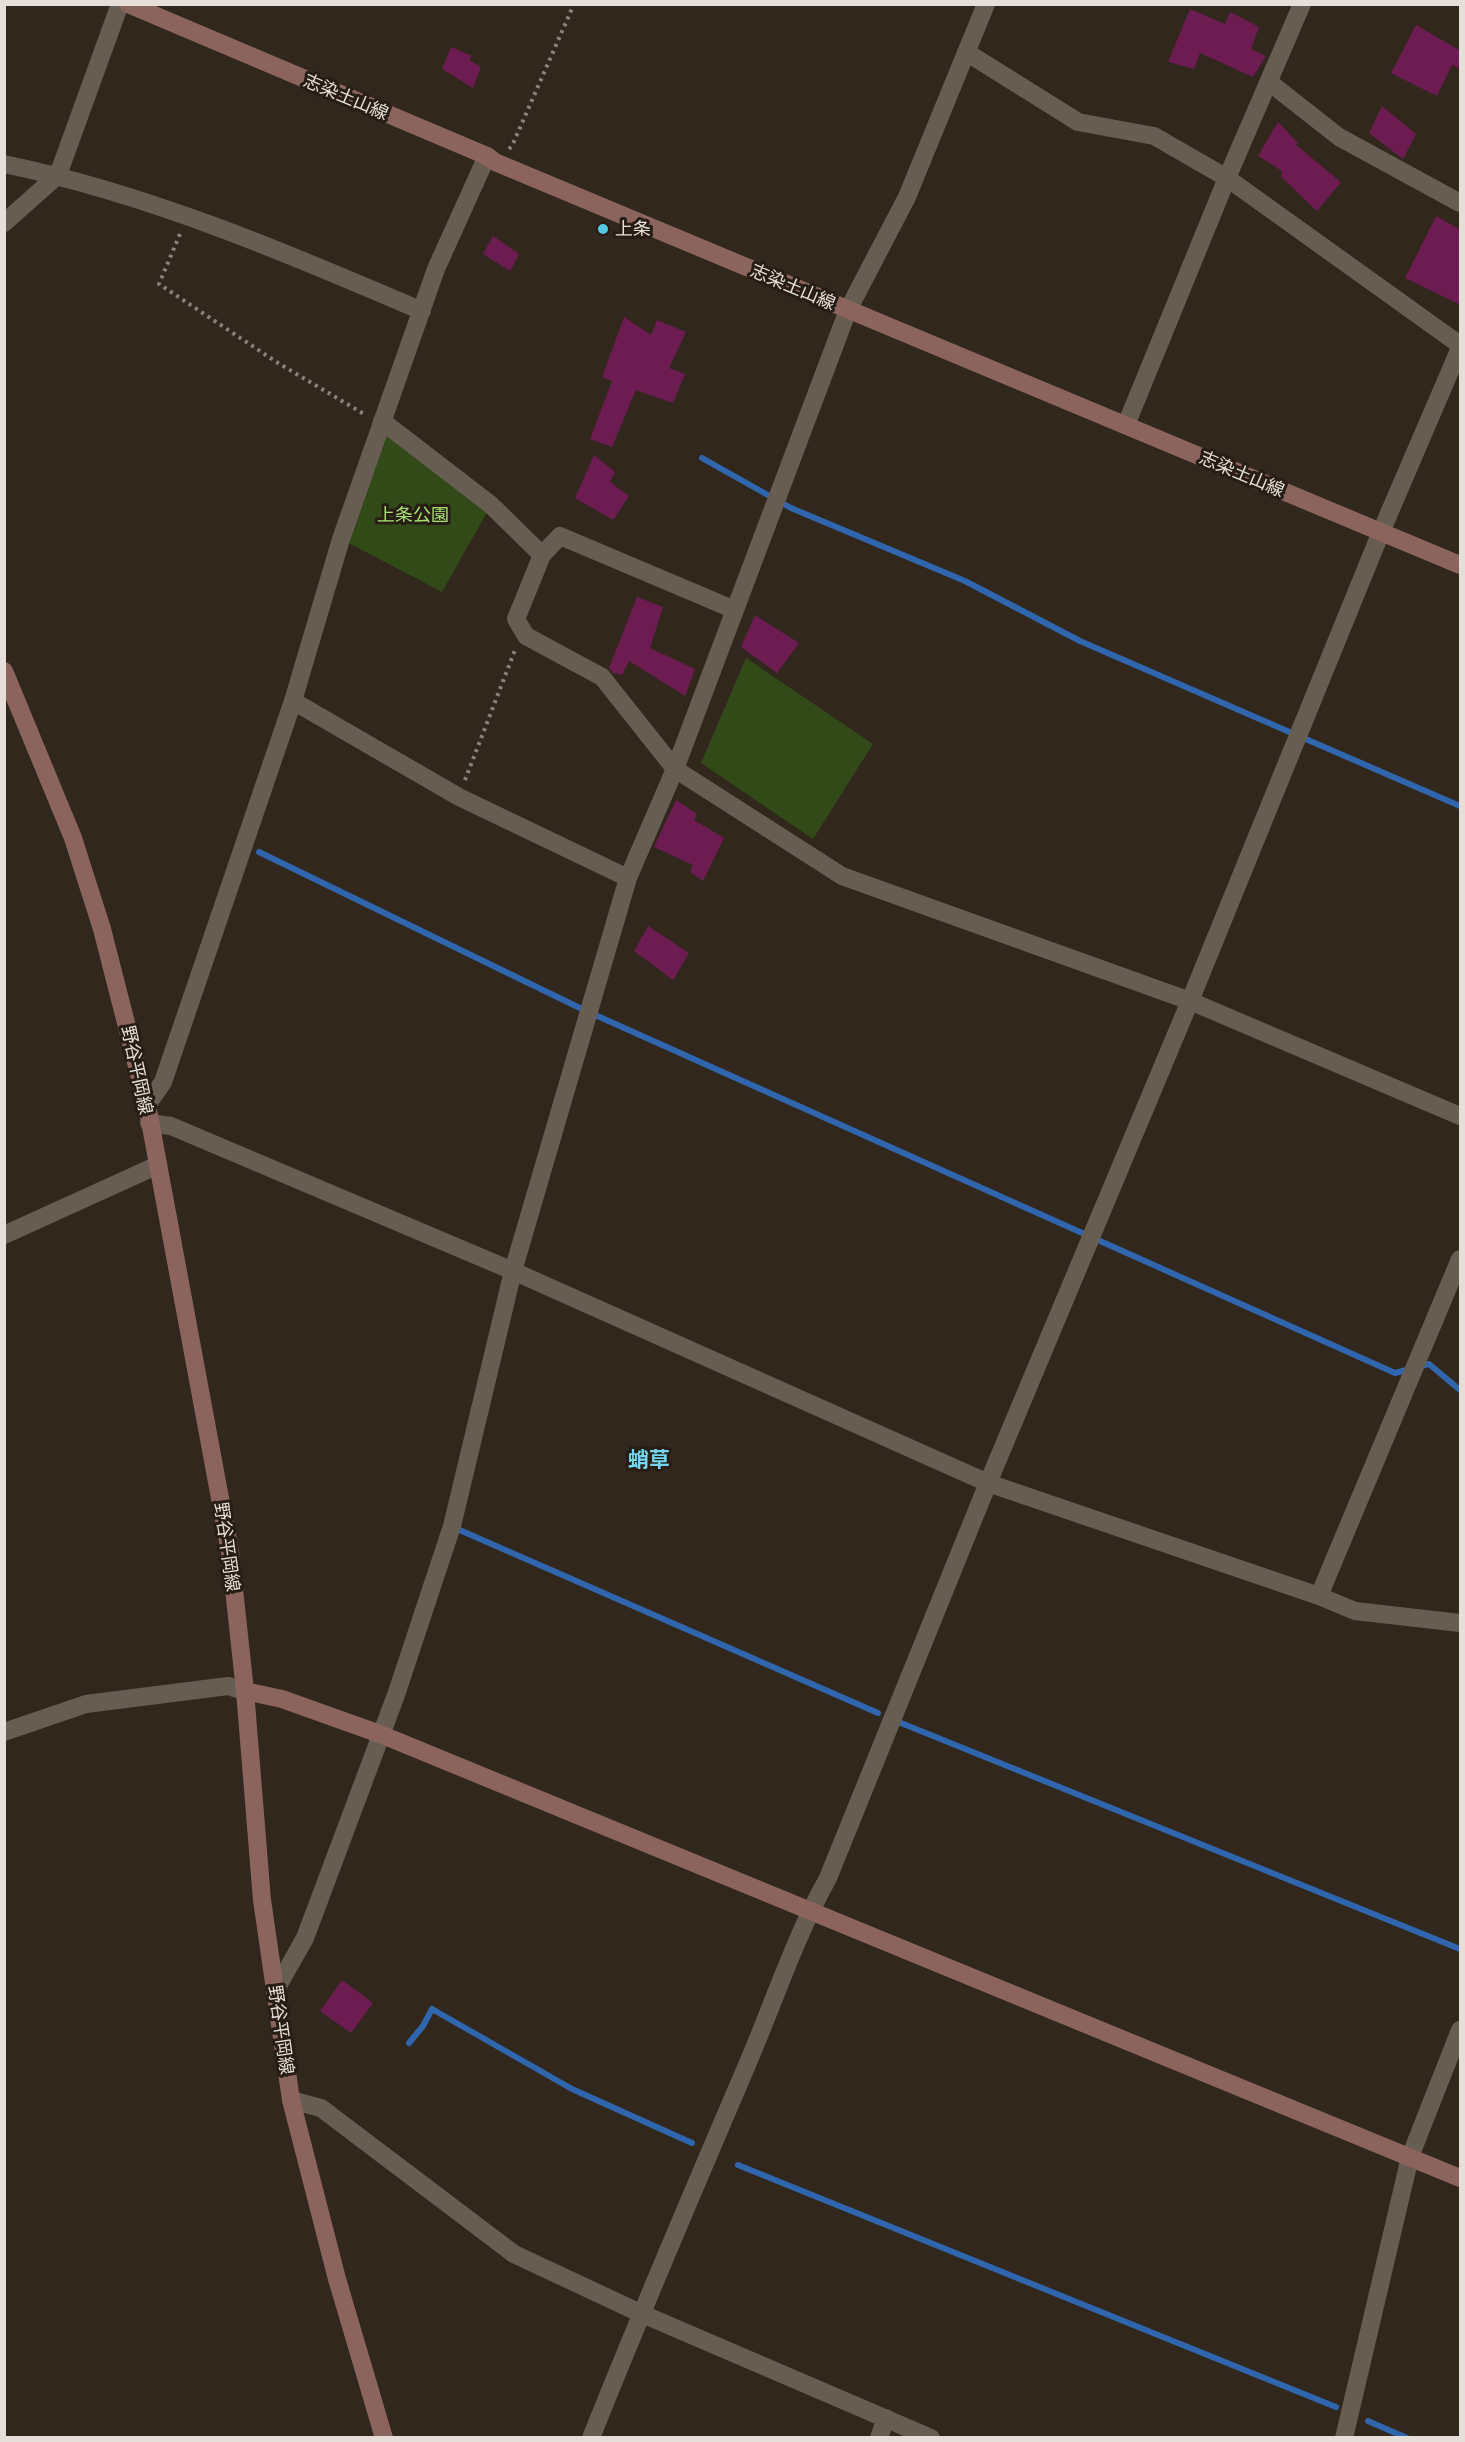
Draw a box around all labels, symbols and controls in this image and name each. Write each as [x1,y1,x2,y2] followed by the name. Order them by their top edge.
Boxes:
[300,69,392,125] street label: 志染土山線
[615,218,651,240] place label: 上条
[596,222,610,236] marker: 上条
[747,259,839,315] street label: 志染土山線
[1196,446,1288,502] street label: 志染土山線
[377,504,449,526] park label: 上条公園
[117,1024,157,1116] street label: 野谷平岡線
[628,1447,670,1473] district label: 蛸草
[210,1501,244,1593] street label: 野谷平岡線
[264,1984,298,2076] street label: 野谷平岡線

